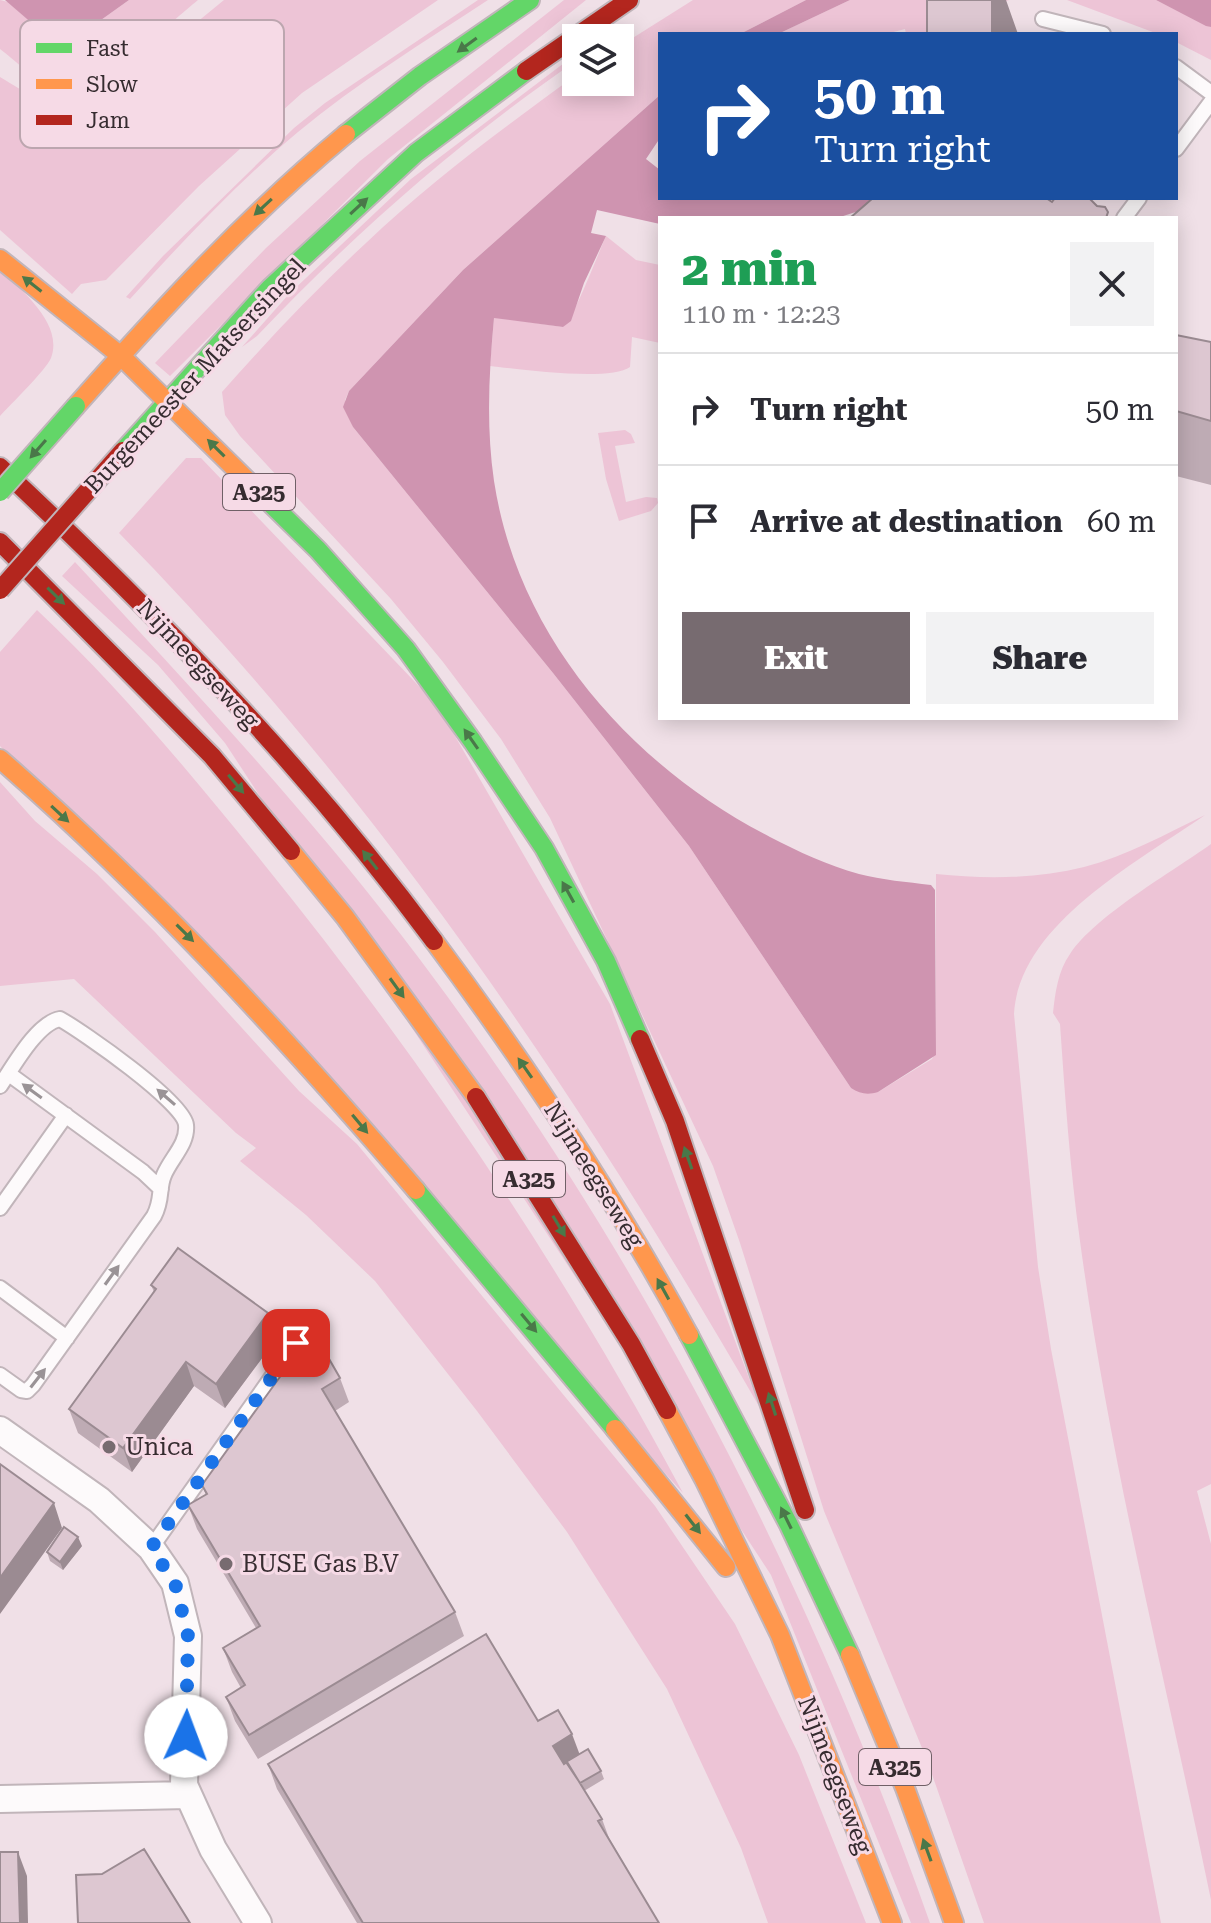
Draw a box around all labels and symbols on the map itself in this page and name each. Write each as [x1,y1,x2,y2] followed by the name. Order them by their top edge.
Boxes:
[20,20,284,148] legend
[86,36,129,61] text: Fast
[456,37,477,53] one-way arrow
[86,72,139,97] text: Slow
[86,108,130,133] text: Jam
[254,197,273,215] one-way arrow
[350,197,369,215] one-way arrow
[79,253,311,499] street label: Burgemeester Matsersingel
[22,277,42,293] one-way arrow
[30,438,47,458] one-way arrow
[207,439,225,458] one-way arrow
[223,474,295,510] road number: A325
[46,587,65,605] one-way arrow
[131,594,265,735] street label: Nijmeegseweg
[464,729,479,750] one-way arrow
[227,774,243,794] one-way arrow
[50,805,69,823] one-way arrow
[362,850,378,870] one-way arrow
[561,881,575,904] one-way arrow
[175,923,194,942] one-way arrow
[389,977,404,998] one-way arrow
[518,1058,533,1079] one-way arrow
[22,1083,42,1099] one-way arrow
[156,1089,176,1106] one-way arrow
[538,1097,650,1253] street label: Nijmeegseweg
[351,1115,369,1134] one-way arrow
[681,1146,693,1170] one-way arrow
[493,1161,565,1197] road number: A325
[552,1215,566,1237] one-way arrow
[104,1264,119,1285] one-way arrow
[656,1277,670,1300] one-way arrow
[262,1309,330,1377] pin
[520,1312,537,1332] one-way arrow
[29,1368,45,1388] one-way arrow
[765,1392,777,1416] one-way arrow
[125,1433,193,1461] place label: Unica
[100,1438,118,1456] marker: Unica
[779,1506,792,1529] one-way arrow
[684,1514,700,1534] one-way arrow
[242,1550,399,1578] place label: BUSE Gas B.V
[217,1555,235,1573] marker: BUSE Gas B.V
[792,1692,878,1858] street label: Nijmeegseweg
[144,1694,228,1778] position arrow
[859,1749,931,1785] road number: A325
[920,1838,933,1862] one-way arrow

